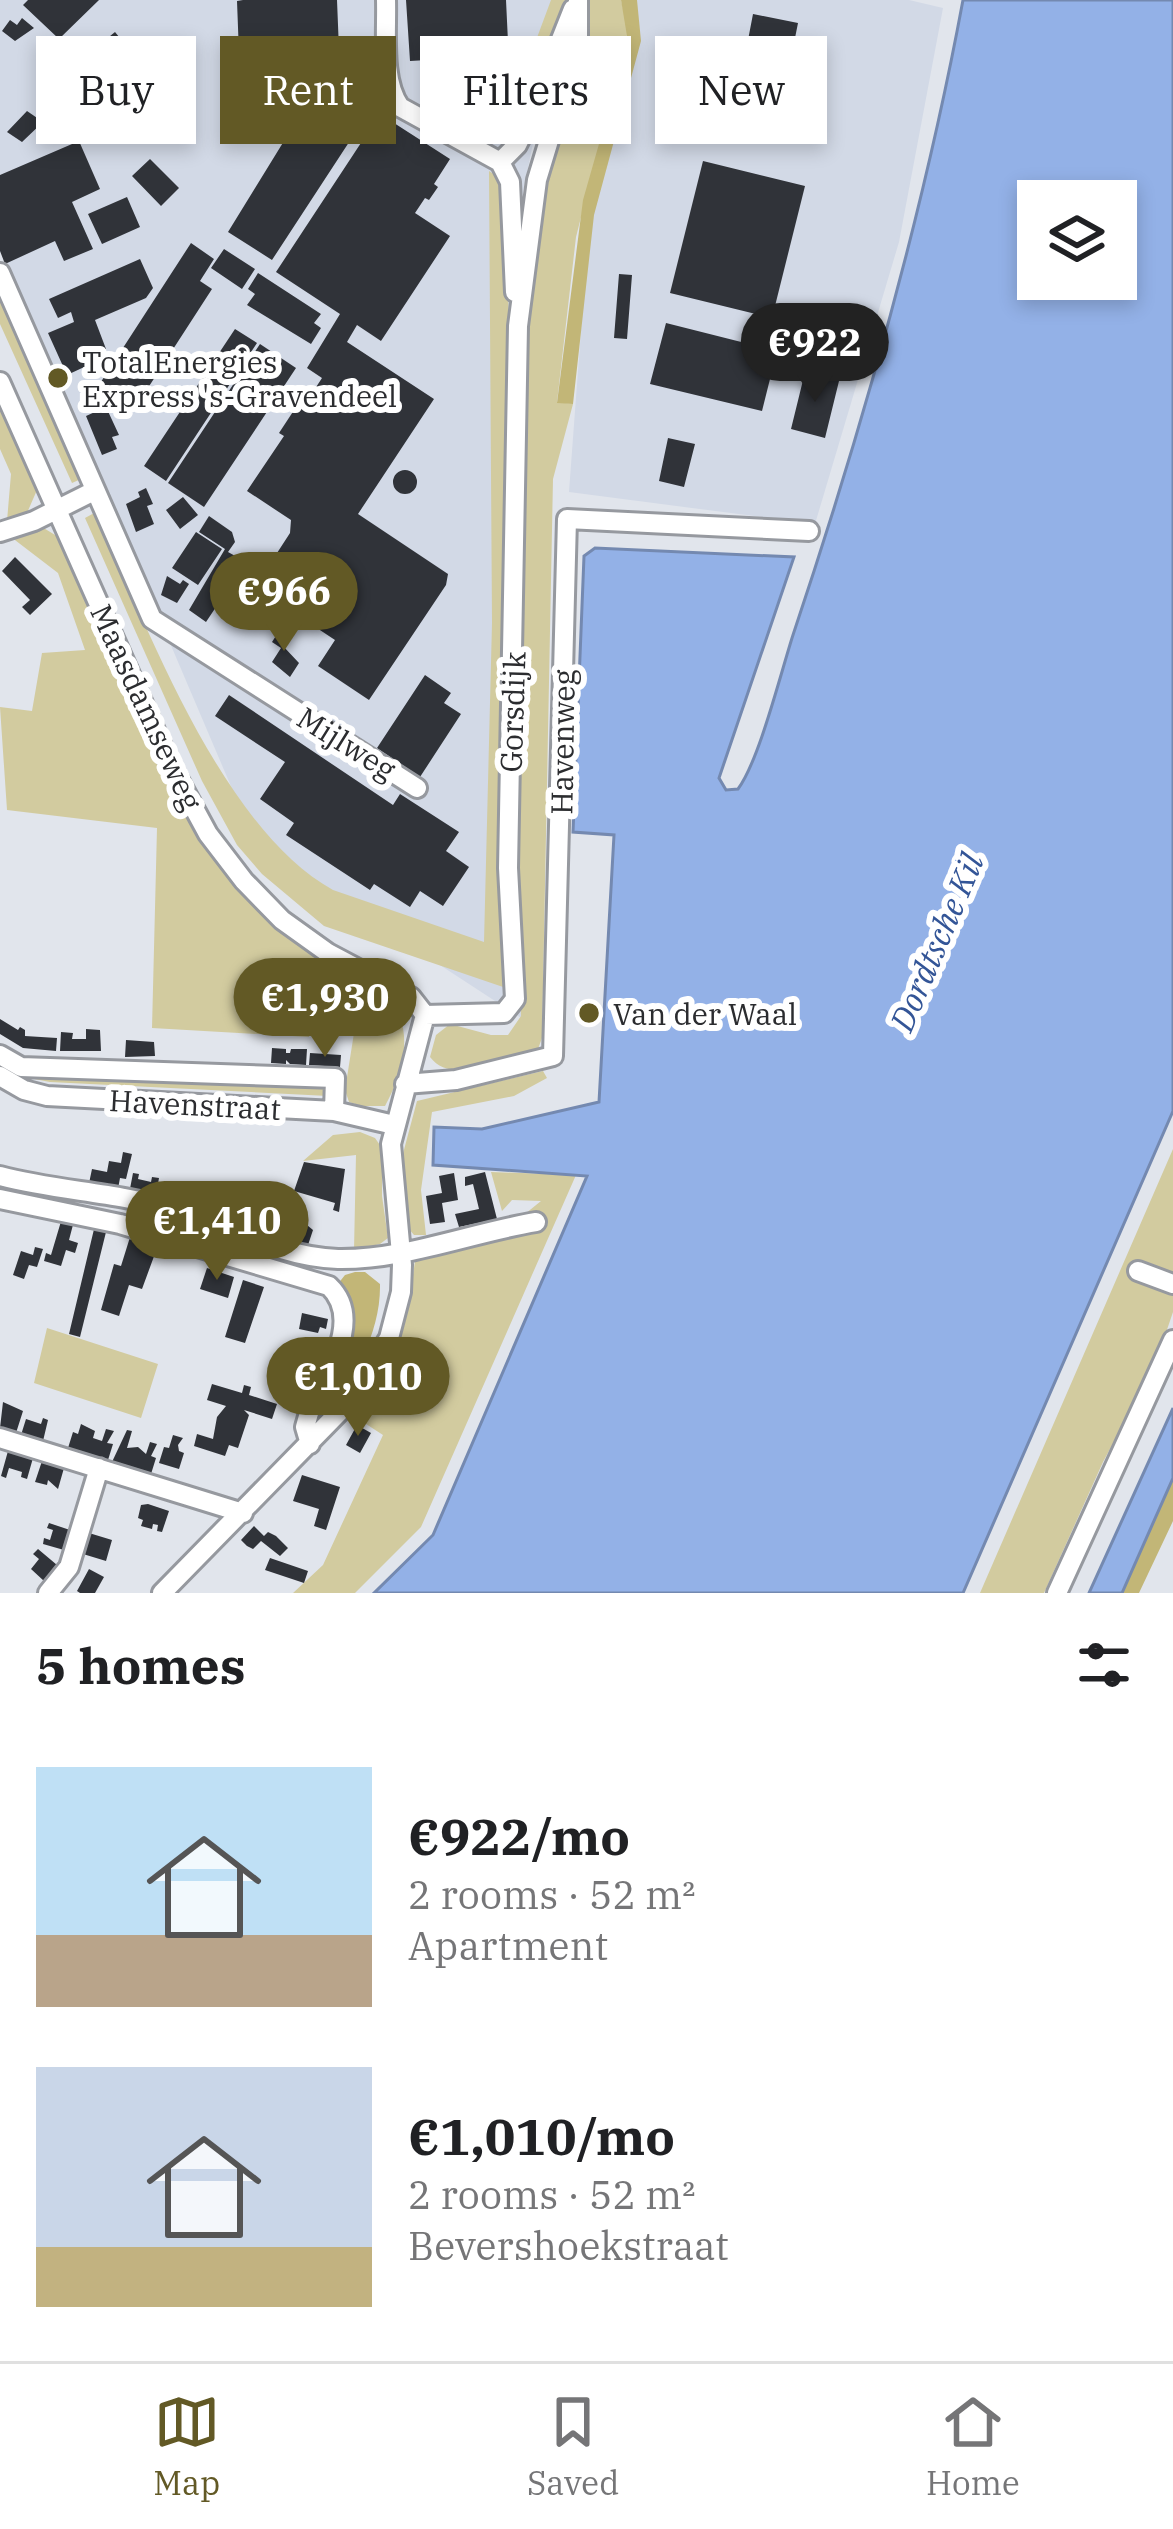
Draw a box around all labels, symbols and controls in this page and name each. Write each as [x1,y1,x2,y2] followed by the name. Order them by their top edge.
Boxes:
[36,36,196,144] chip: Buy
[220,36,396,144] chip: Rent
[420,36,631,144] chip: Filters
[655,36,827,144] chip: New
[1017,180,1137,300] map controls
[1017,180,1137,300] button: layers
[744,303,886,405] pin: €922
[768,316,862,367] text: €922
[82,342,397,415] place label: TotalEnergies Express 's-Gravendeel
[45,365,71,391] marker: TotalEnergies Express 's-Gravendeel
[213,552,355,654] pin: €966
[237,565,331,616] text: €966
[82,598,212,816] street label: Maasdamseweg
[490,650,534,773] street label: Gorsdijk
[541,669,583,815] street label: Havenweg
[290,698,404,788] street label: Mijlweg
[879,846,993,1038] water label: Dordtsche Kil
[227,958,423,1060] pin: €1,930
[261,971,389,1022] text: €1,930
[613,994,797,1033] place label: Van der Waal
[576,1000,602,1026] marker: Van der Waal
[108,1080,282,1128] street label: Havenstraat
[119,1181,315,1283] pin: €1,410
[153,1194,281,1245] text: €1,410
[260,1337,456,1439] pin: €1,010
[294,1350,422,1401] text: €1,010
[36,1632,246,1698] text: 5 homes
[1071,1632,1137,1698] icon: filters
[408,1803,630,1869] text: €922/mo
[132,1815,276,1959] icon: home
[408,1869,696,1920] text: 2 rooms · 52 m²
[408,1920,608,1971] text: Apartment
[408,2103,675,2169] text: €1,010/mo
[132,2115,276,2259] icon: home
[408,2169,696,2220] text: 2 rooms · 52 m²
[408,2220,729,2271] text: Bevershoekstraat
[153,2389,220,2504] tab: Map
[527,2389,619,2504] tab: Saved
[926,2389,1020,2504] tab: Home

